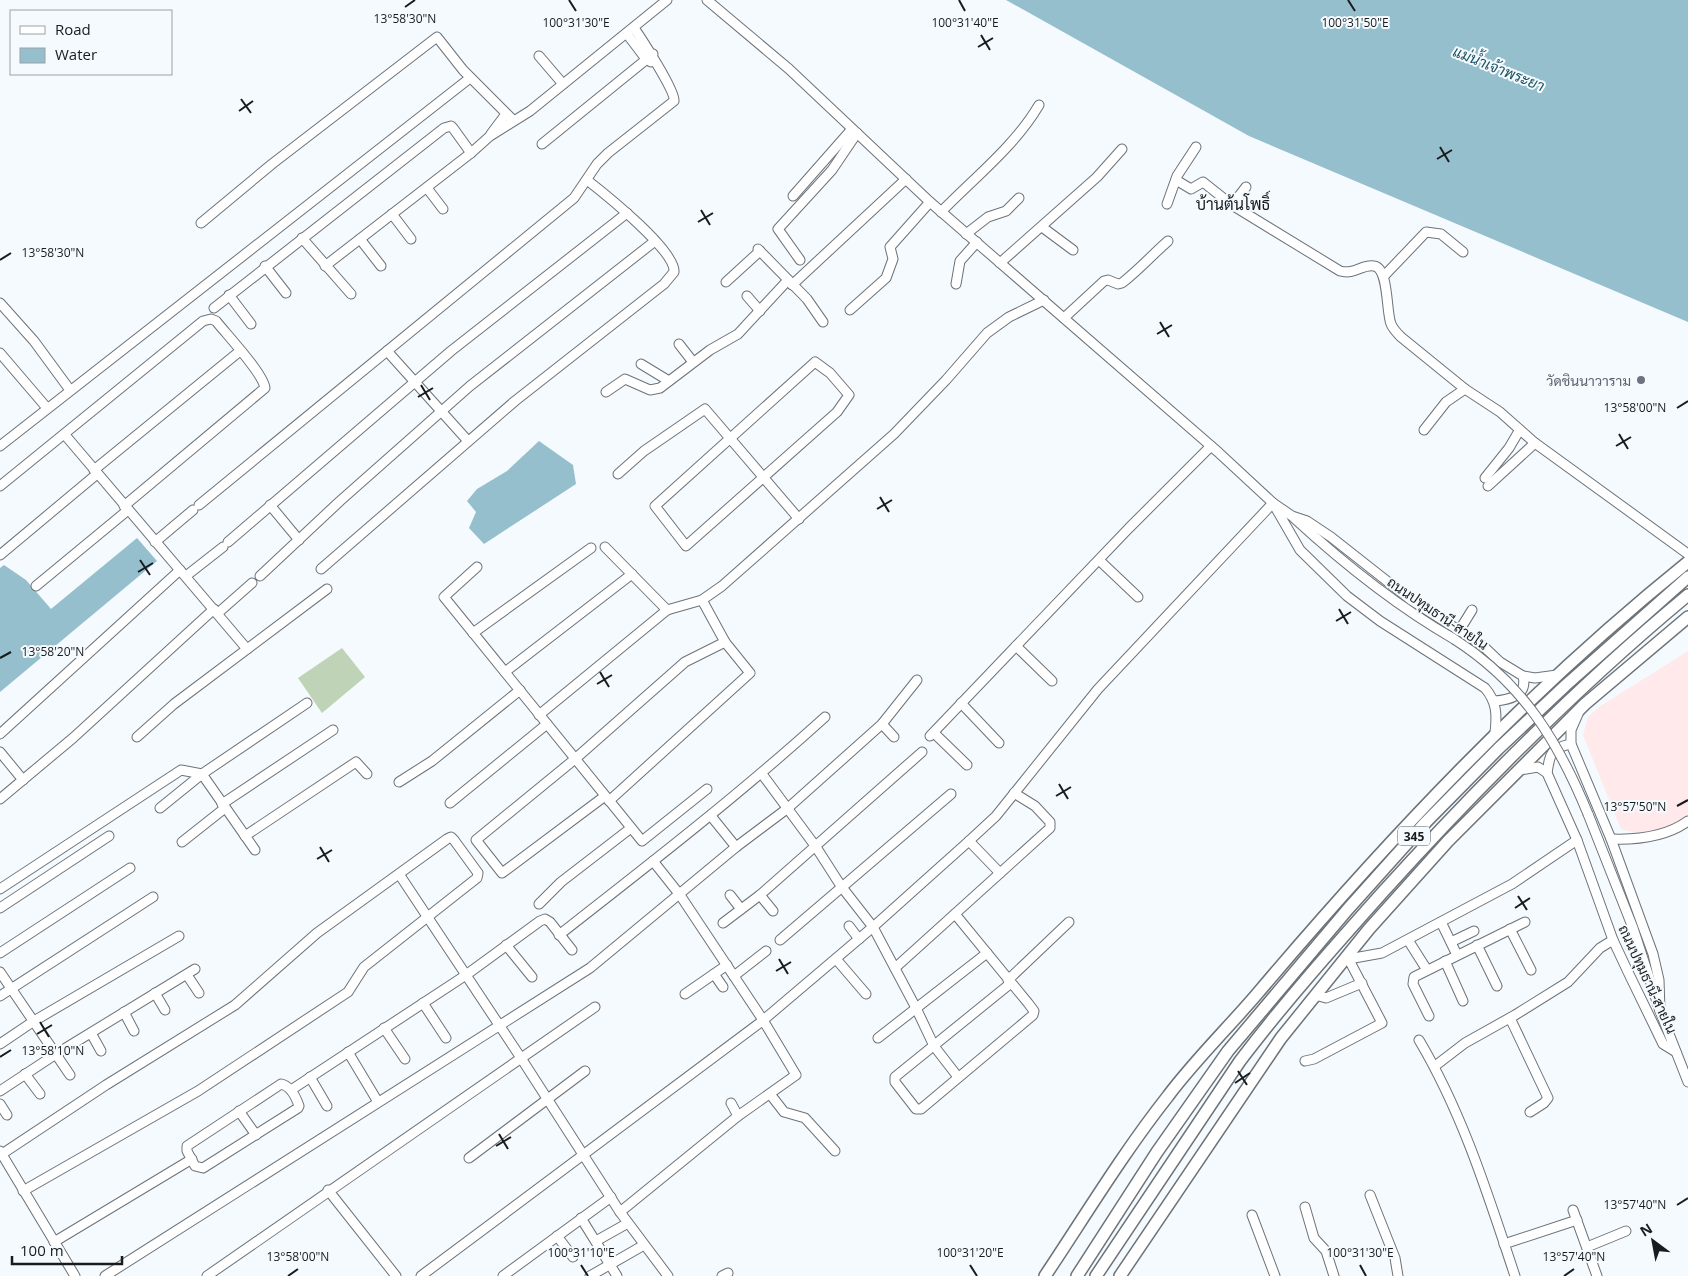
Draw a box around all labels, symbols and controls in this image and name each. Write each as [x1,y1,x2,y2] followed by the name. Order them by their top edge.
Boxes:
[10,10,172,75] legend
[374,10,436,27] text: 13°58'30"N
[542,14,610,31] text: 100°31'30"E
[931,14,999,31] text: 100°31'40"E
[1321,14,1389,31] text: 100°31'50"E
[55,19,91,39] text: Road
[1450,39,1548,95] water label: แม่น้ำเจ้าพระยา
[55,44,97,64] text: Water
[1196,190,1271,215] district label: บ้านต้นโพธิ์
[22,244,84,261] text: 13°58'30"N
[1546,371,1631,390] place label: วัดชินนาวาราม
[1635,374,1647,386] marker: วัดชินนาวาราม
[1604,399,1666,416] text: 13°58'00"N
[1383,572,1492,655] street label: ถนนปทุมธานี-สายใน
[22,643,84,660] text: 13°58'20"N
[1604,798,1666,815] text: 13°57'50"N
[1398,826,1430,846] road number: 345
[1614,922,1682,1037] street label: ถนนปทุมธานี-สายใน
[22,1042,84,1059] text: 13°58'10"N
[1604,1196,1666,1213] text: 13°57'40"N
[1628,1216,1678,1266] north arrow
[1636,1218,1656,1241] text: N
[12,1234,122,1266] scale bar
[20,1240,64,1260] text: 100 m
[547,1244,615,1261] text: 100°31'10"E
[936,1244,1004,1261] text: 100°31'20"E
[1326,1244,1394,1261] text: 100°31'30"E
[267,1248,329,1265] text: 13°58'00"N
[1543,1248,1605,1265] text: 13°57'40"N

